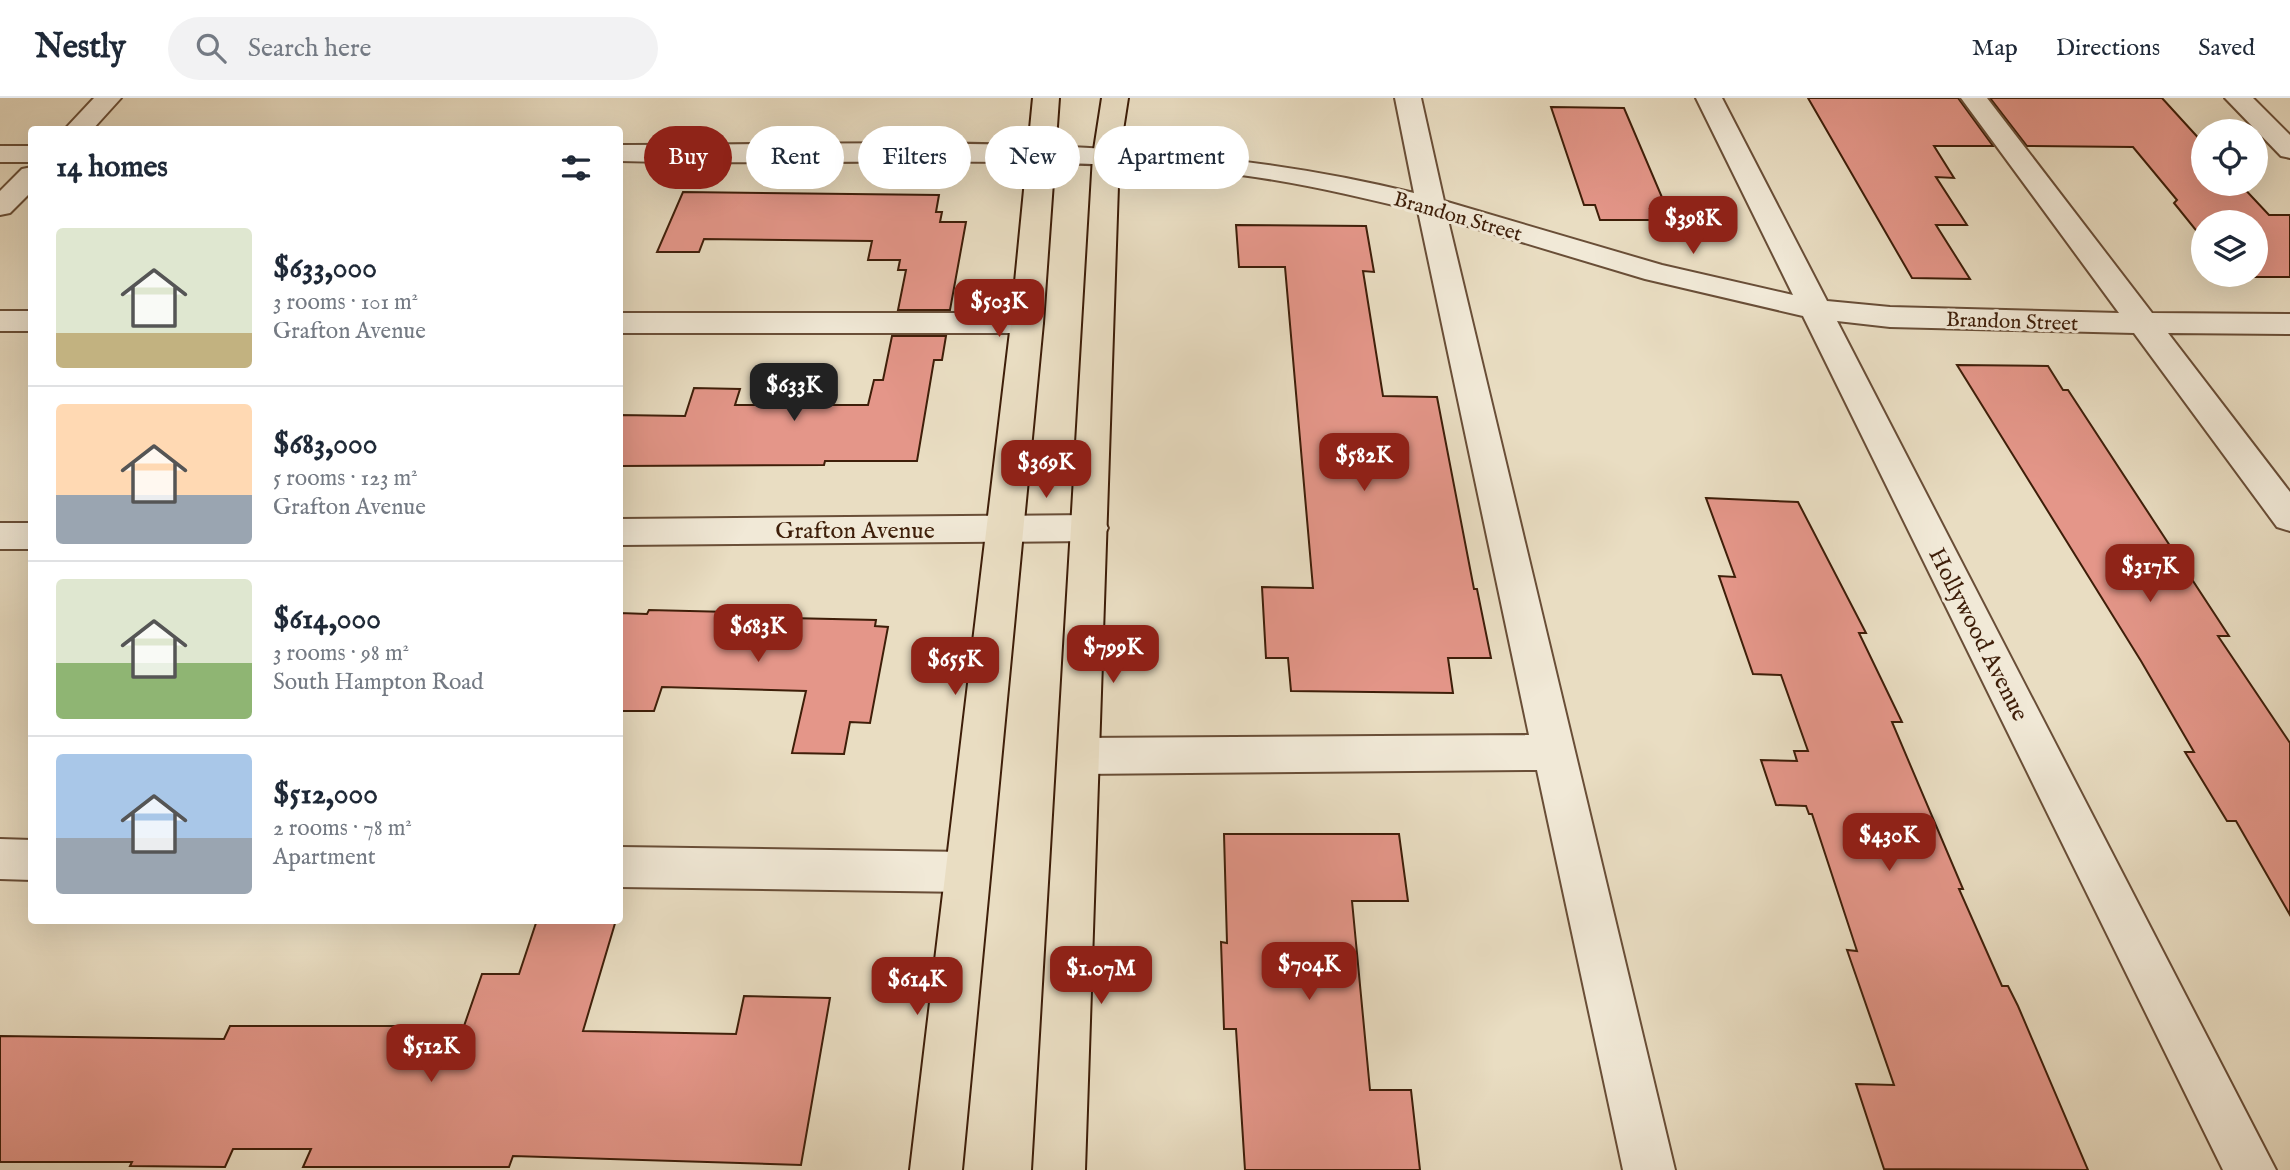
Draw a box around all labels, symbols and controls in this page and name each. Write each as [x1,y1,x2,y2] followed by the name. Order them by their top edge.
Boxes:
[168,17,658,80] search box
[35,27,126,69] text: Nestly
[192,29,230,67] icon: search
[248,32,372,65] text: Search here
[1972,33,2018,64] text: Map
[2056,33,2160,64] text: Directions
[2198,33,2255,64] text: Saved
[2191,119,2268,287] map controls
[2191,119,2268,196] button: locate
[644,126,732,189] chip: Buy
[746,126,844,189] chip: Rent
[858,126,971,189] chip: Filters
[985,126,1080,189] chip: New
[1094,126,1249,189] chip: Apartment
[56,149,168,187] text: 14 homes
[557,149,595,187] icon: filters
[1390,186,1525,249] street label: Brandon Street
[1644,197,1742,256] pin: $398K
[1664,204,1722,233] text: $398K
[2191,210,2268,287] button: layers
[273,250,377,288] text: $633,000
[112,256,196,340] icon: home
[950,280,1048,339] pin: $503K
[970,287,1028,316] text: $503K
[273,288,418,317] text: 3 rooms · 101 m²
[1945,307,2079,338] street label: Brandon Street
[273,317,426,346] text: Grafton Avenue
[745,364,843,423] pin: $633K
[766,371,822,400] text: $633K
[273,426,377,464] text: $683,000
[112,432,196,516] icon: home
[1315,434,1413,493] pin: $582K
[997,440,1095,500] pin: $369K
[1335,441,1393,470] text: $582K
[1017,448,1075,477] text: $369K
[273,464,418,493] text: 5 rooms · 123 m²
[273,493,426,522] text: Grafton Avenue
[775,516,935,547] street label: Grafton Avenue
[1921,543,2035,727] street label: Hollywood Avenue
[2101,545,2199,604] pin: $317K
[2121,552,2179,581] text: $317K
[273,601,381,639] text: $614,000
[709,604,807,664] pin: $683K
[112,607,196,691] icon: home
[730,612,786,641] text: $683K
[1064,626,1162,685] pin: $799K
[1083,633,1143,662] text: $799K
[906,638,1004,697] pin: $655K
[273,639,409,668] text: 3 rooms · 98 m²
[927,645,983,674] text: $655K
[273,668,484,697] text: South Hampton Road
[273,776,378,814] text: $512,000
[112,782,196,866] icon: home
[273,814,412,843] text: 2 rooms · 78 m²
[1840,814,1938,873] pin: $430K
[1859,821,1919,850] text: $430K
[273,843,376,872] text: Apartment
[1260,942,1358,1002] pin: $704K
[1044,946,1158,1006] pin: $1.07M
[1278,950,1340,979] text: $704K
[1066,954,1136,983] text: $1.07M
[868,958,966,1017] pin: $614K
[888,965,946,994] text: $614K
[382,1024,480,1084] pin: $512K
[402,1032,460,1061] text: $512K

